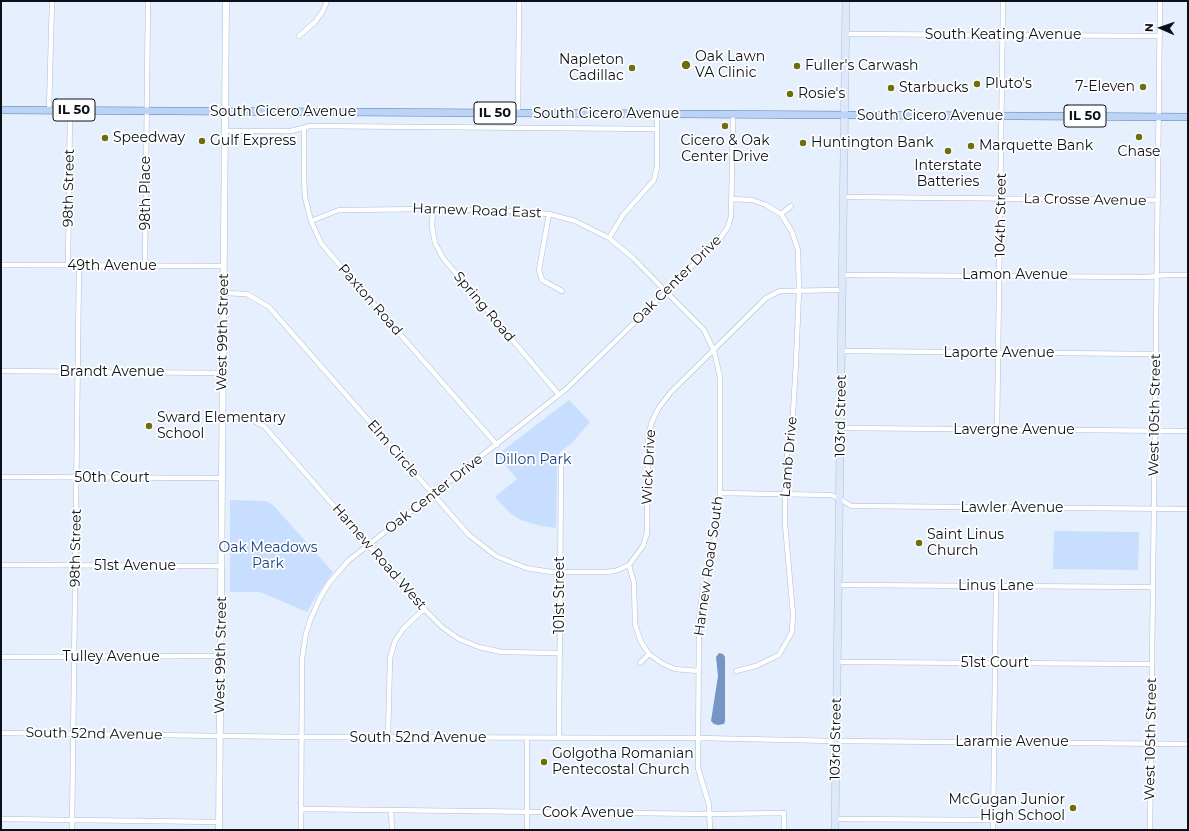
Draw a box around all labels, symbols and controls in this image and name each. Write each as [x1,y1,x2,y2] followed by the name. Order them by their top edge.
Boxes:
[1141,8,1181,48] north arrow
[1142,23,1156,32] text: N
[925,27,1081,43] street label: South Keating Avenue
[695,49,765,82] place label: Oak Lawn VA Clinic
[559,52,624,84] place label: Napleton Cadillac
[805,58,918,74] place label: Fuller's Carwash
[680,59,692,71] marker: Oak Lawn VA Clinic
[792,61,802,71] marker: Fuller's Carwash
[627,63,637,73] marker: Napleton Cadillac
[985,76,1032,92] place label: Pluto's
[972,79,982,89] marker: Pluto's
[1075,79,1135,95] place label: 7-Eleven
[899,80,968,96] place label: Starbucks
[1138,82,1148,92] marker: 7-Eleven
[886,83,896,93] marker: Starbucks
[798,86,845,102] place label: Rosie's
[785,89,795,99] marker: Rosie's
[53,99,95,121] road number: IL 50
[474,102,516,124] road number: IL 50
[210,104,356,120] street label: South Cicero Avenue
[1064,105,1106,127] road number: IL 50
[533,106,679,122] street label: South Cicero Avenue
[857,108,1003,124] street label: South Cicero Avenue
[720,121,730,131] marker: Cicero & Oak Center Drive
[113,130,185,146] place label: Speedway
[1134,132,1144,142] marker: Chase
[100,133,110,143] marker: Speedway
[210,133,296,149] place label: Gulf Express
[680,133,770,166] place label: Cicero & Oak Center Drive
[811,135,934,151] place label: Huntington Bank
[197,136,207,146] marker: Gulf Express
[798,138,808,148] marker: Huntington Bank
[979,138,1093,154] place label: Marquette Bank
[966,141,976,151] marker: Marquette Bank
[1118,144,1160,160] place label: Chase
[943,146,953,156] marker: Interstate Batteries
[60,149,78,227] street label: 98th Street
[138,156,154,230] street label: 98th Place
[914,158,982,190] place label: Interstate Batteries
[992,173,1010,257] street label: 104th Street
[1023,191,1147,209] street label: La Crosse Avenue
[412,200,542,222] street label: Harnew Road East
[629,232,725,328] street label: Oak Center Drive
[67,258,157,274] street label: 49th Avenue
[334,261,406,339] street label: Paxton Road
[962,267,1068,283] street label: Lamon Avenue
[450,268,518,346] street label: Spring Road
[214,273,232,391] street label: West 99th Street
[944,345,1054,361] street label: Laporte Avenue
[1146,353,1164,477] street label: West 105th Street
[60,364,164,380] street label: Brandt Avenue
[832,374,850,458] street label: 103rd Street
[157,410,285,442] place label: Sward Elementary School
[777,416,801,498] street label: Lamb Drive
[363,417,423,481] street label: Elm Circle
[144,421,154,431] marker: Sward Elementary School
[953,422,1075,438] street label: Lavergne Avenue
[639,429,659,505] street label: Wick Drive
[382,451,486,537] street label: Oak Center Drive
[495,452,571,468] park label: Dillon Park
[74,470,150,486] street label: 50th Court
[691,495,727,637] street label: Harnew Road South
[960,500,1064,516] street label: Lawler Avenue
[328,501,430,613] street label: Harnew Road West
[67,509,85,587] street label: 98th Street
[927,527,1004,560] place label: Saint Linus Church
[914,538,924,548] marker: Saint Linus Church
[218,540,318,572] park label: Oak Meadows Park
[552,556,568,634] street label: 101st Street
[94,558,176,574] street label: 51st Avenue
[958,578,1034,594] street label: Linus Lane
[212,596,230,714] street label: West 99th Street
[62,649,160,665] street label: Tulley Avenue
[961,655,1029,671] street label: 51st Court
[1142,677,1160,801] street label: West 105th Street
[827,697,845,781] street label: 103rd Street
[25,724,163,744] street label: South 52nd Avenue
[350,730,486,746] street label: South 52nd Avenue
[955,734,1069,750] street label: Laramie Avenue
[552,746,694,778] place label: Golgotha Romanian Pentecostal Church
[539,757,549,767] marker: Golgotha Romanian Pentecostal Church
[948,792,1065,824] place label: McGugan Junior High School
[1068,803,1078,813] marker: McGugan Junior High School
[542,805,634,821] street label: Cook Avenue

